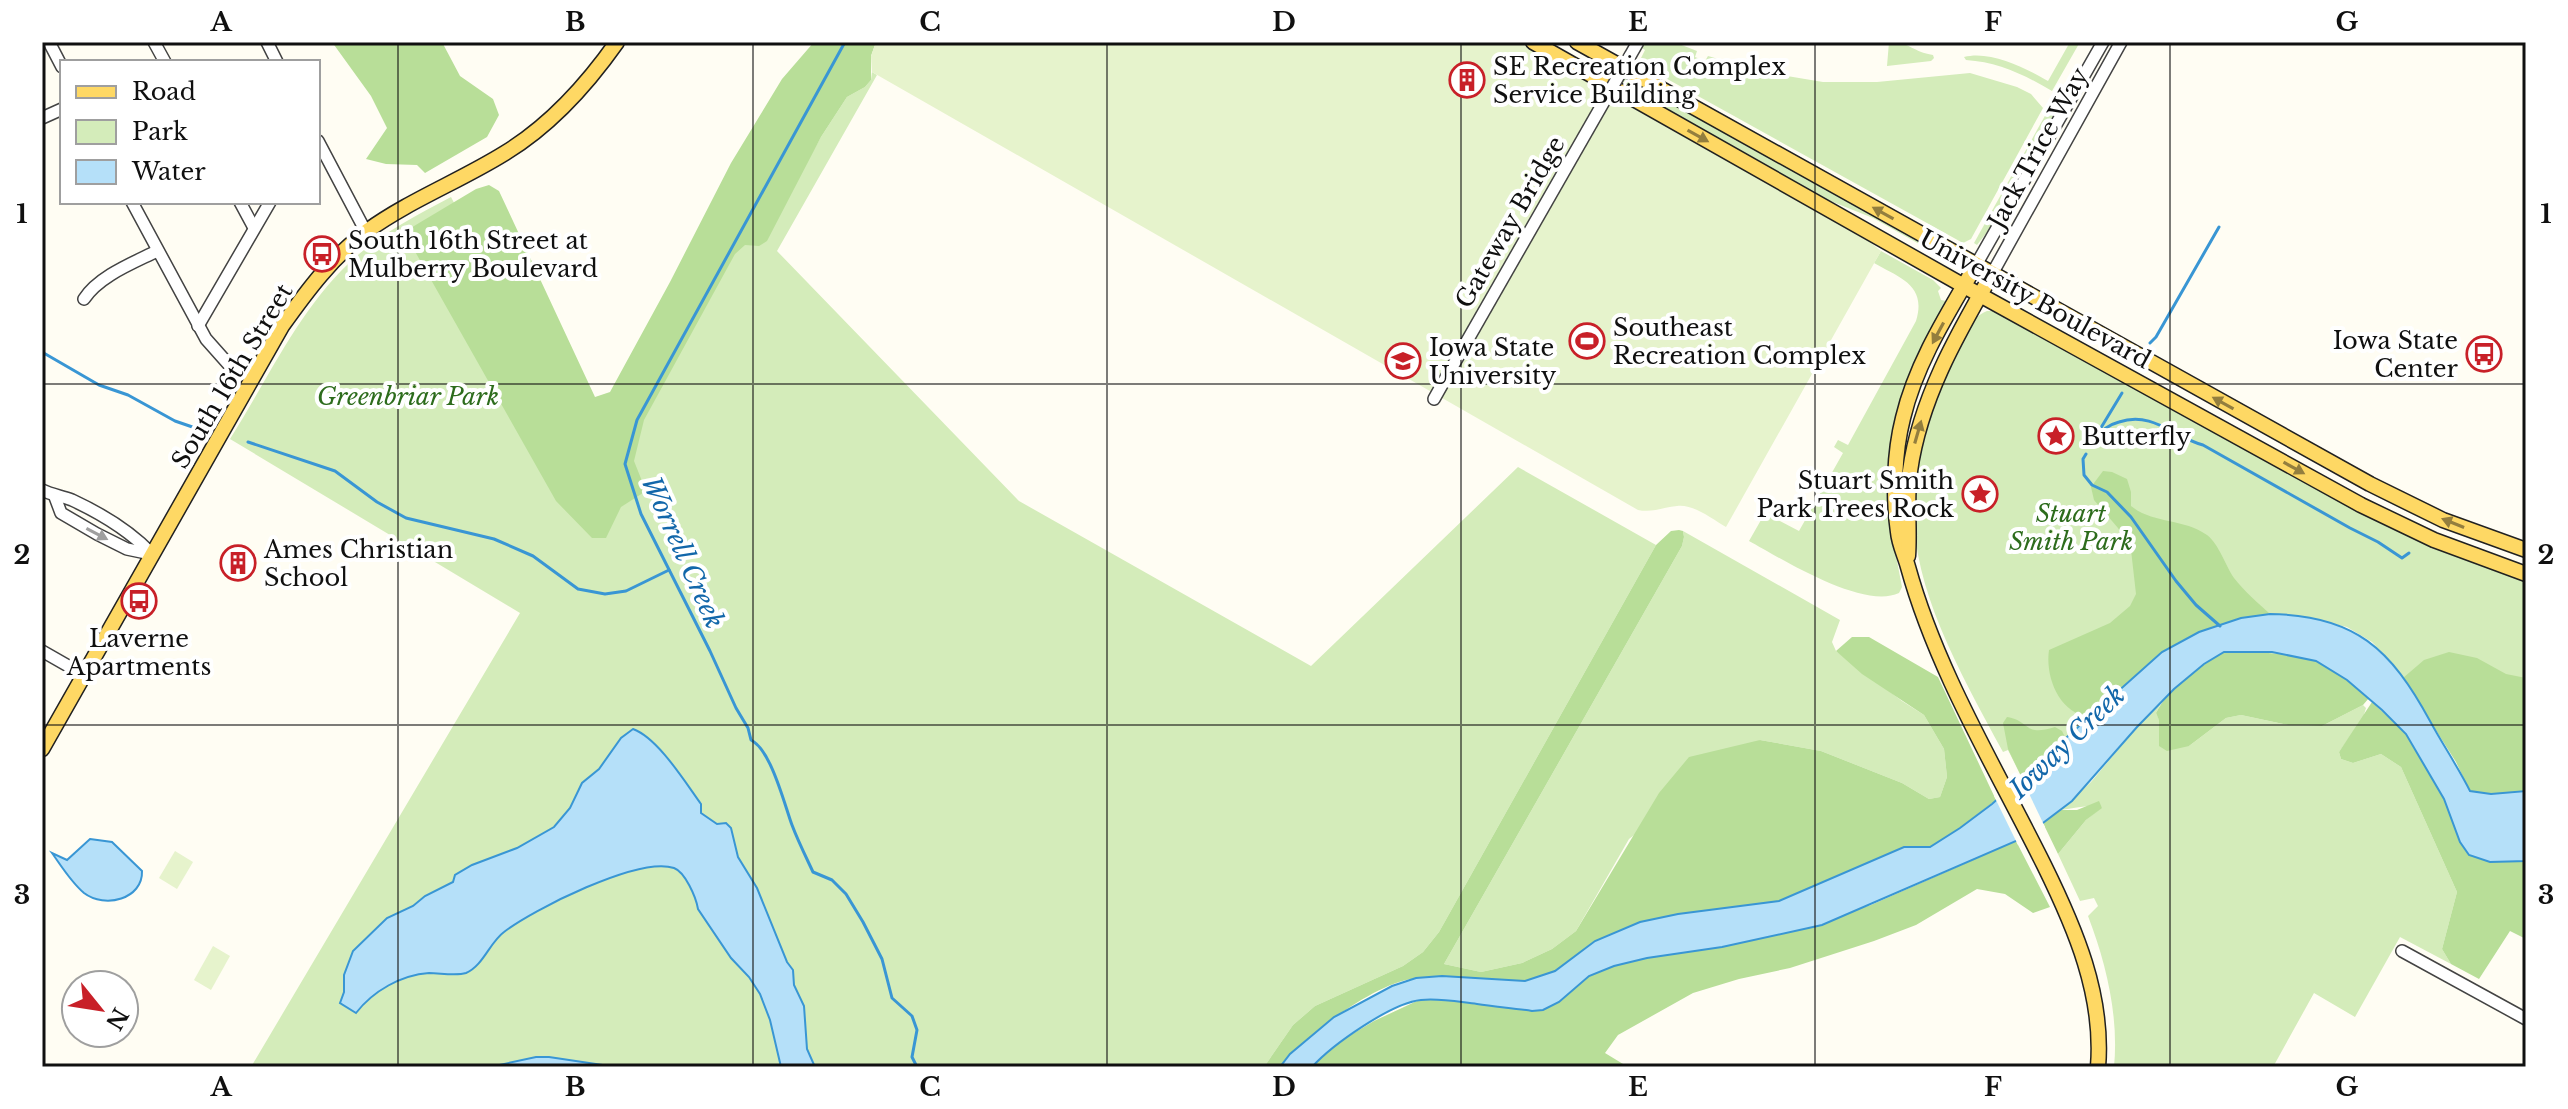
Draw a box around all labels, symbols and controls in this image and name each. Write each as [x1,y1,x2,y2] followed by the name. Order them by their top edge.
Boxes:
[209,6,232,38] text: A
[565,6,585,38] text: B
[919,6,941,38] text: C
[1272,6,1296,38] text: D
[1628,6,1648,38] text: E
[1984,6,2002,38] text: F
[2336,6,2359,38] text: G
[1493,52,1786,109] place label: SE Recreation Complex Service Building
[60,60,320,204] legend
[1448,61,1486,99] building icon: SE Recreation Complex Service Building
[1980,62,2094,236] street label: Jack Trice Way
[132,77,196,106] text: Road
[132,117,188,146] text: Park
[1687,128,1709,142] one-way arrow
[1449,131,1571,313] street label: Gateway Bridge
[131,157,206,186] text: Water
[16,198,28,230] text: 1
[2540,198,2552,230] text: 1
[1872,206,1894,220] one-way arrow
[1914,223,2156,375] street label: University Boulevard
[348,226,598,283] place label: South 16th Street at Mulberry Boulevard
[303,235,341,273] bus stop icon: South 16th Street at Mulberry Boulevard
[165,278,299,474] street label: South 16th Street
[1613,313,1866,370] place label: Southeast Recreation Complex
[1568,322,1606,360] sports icon: Southeast Recreation Complex
[1931,322,1945,344] one-way arrow
[2333,326,2459,383] place label: Iowa State Center
[1429,333,1557,390] place label: Iowa State University
[2465,335,2503,373] bus stop icon: Iowa State Center
[1384,342,1422,380] school or university icon: Iowa State University
[317,382,499,411] park label: Greenbriar Park
[2212,396,2234,410] one-way arrow
[2037,417,2075,455] place icon: Butterfly
[1913,419,1925,444] one-way arrow
[2082,422,2192,451] place label: Butterfly
[2282,461,2305,475] one-way arrow
[1756,466,1954,523] place label: Stuart Smith Park Trees Rock
[635,471,731,633] water label: Worrell Creek
[1961,475,1999,513] place icon: Stuart Smith Park Trees Rock
[2009,499,2133,556] park label: Stuart Smith Park
[2441,516,2465,529] one-way arrow
[86,527,109,540] one-way arrow
[263,535,453,592] place label: Ames Christian School
[14,539,30,571] text: 2
[2538,539,2554,571] text: 2
[219,544,257,582] building icon: Ames Christian School
[120,582,158,620] bus stop icon: Laverne Apartments
[66,624,211,681] place label: Laverne Apartments
[2002,679,2131,806] water label: Ioway Creek
[14,879,30,911] text: 3
[2538,879,2554,911] text: 3
[60,969,140,1049] north arrow
[100,1003,134,1035] text: N
[209,1071,232,1103] text: A
[565,1071,585,1103] text: B
[919,1071,941,1103] text: C
[1272,1071,1296,1103] text: D
[1628,1071,1648,1103] text: E
[1984,1071,2002,1103] text: F
[2336,1071,2359,1103] text: G

